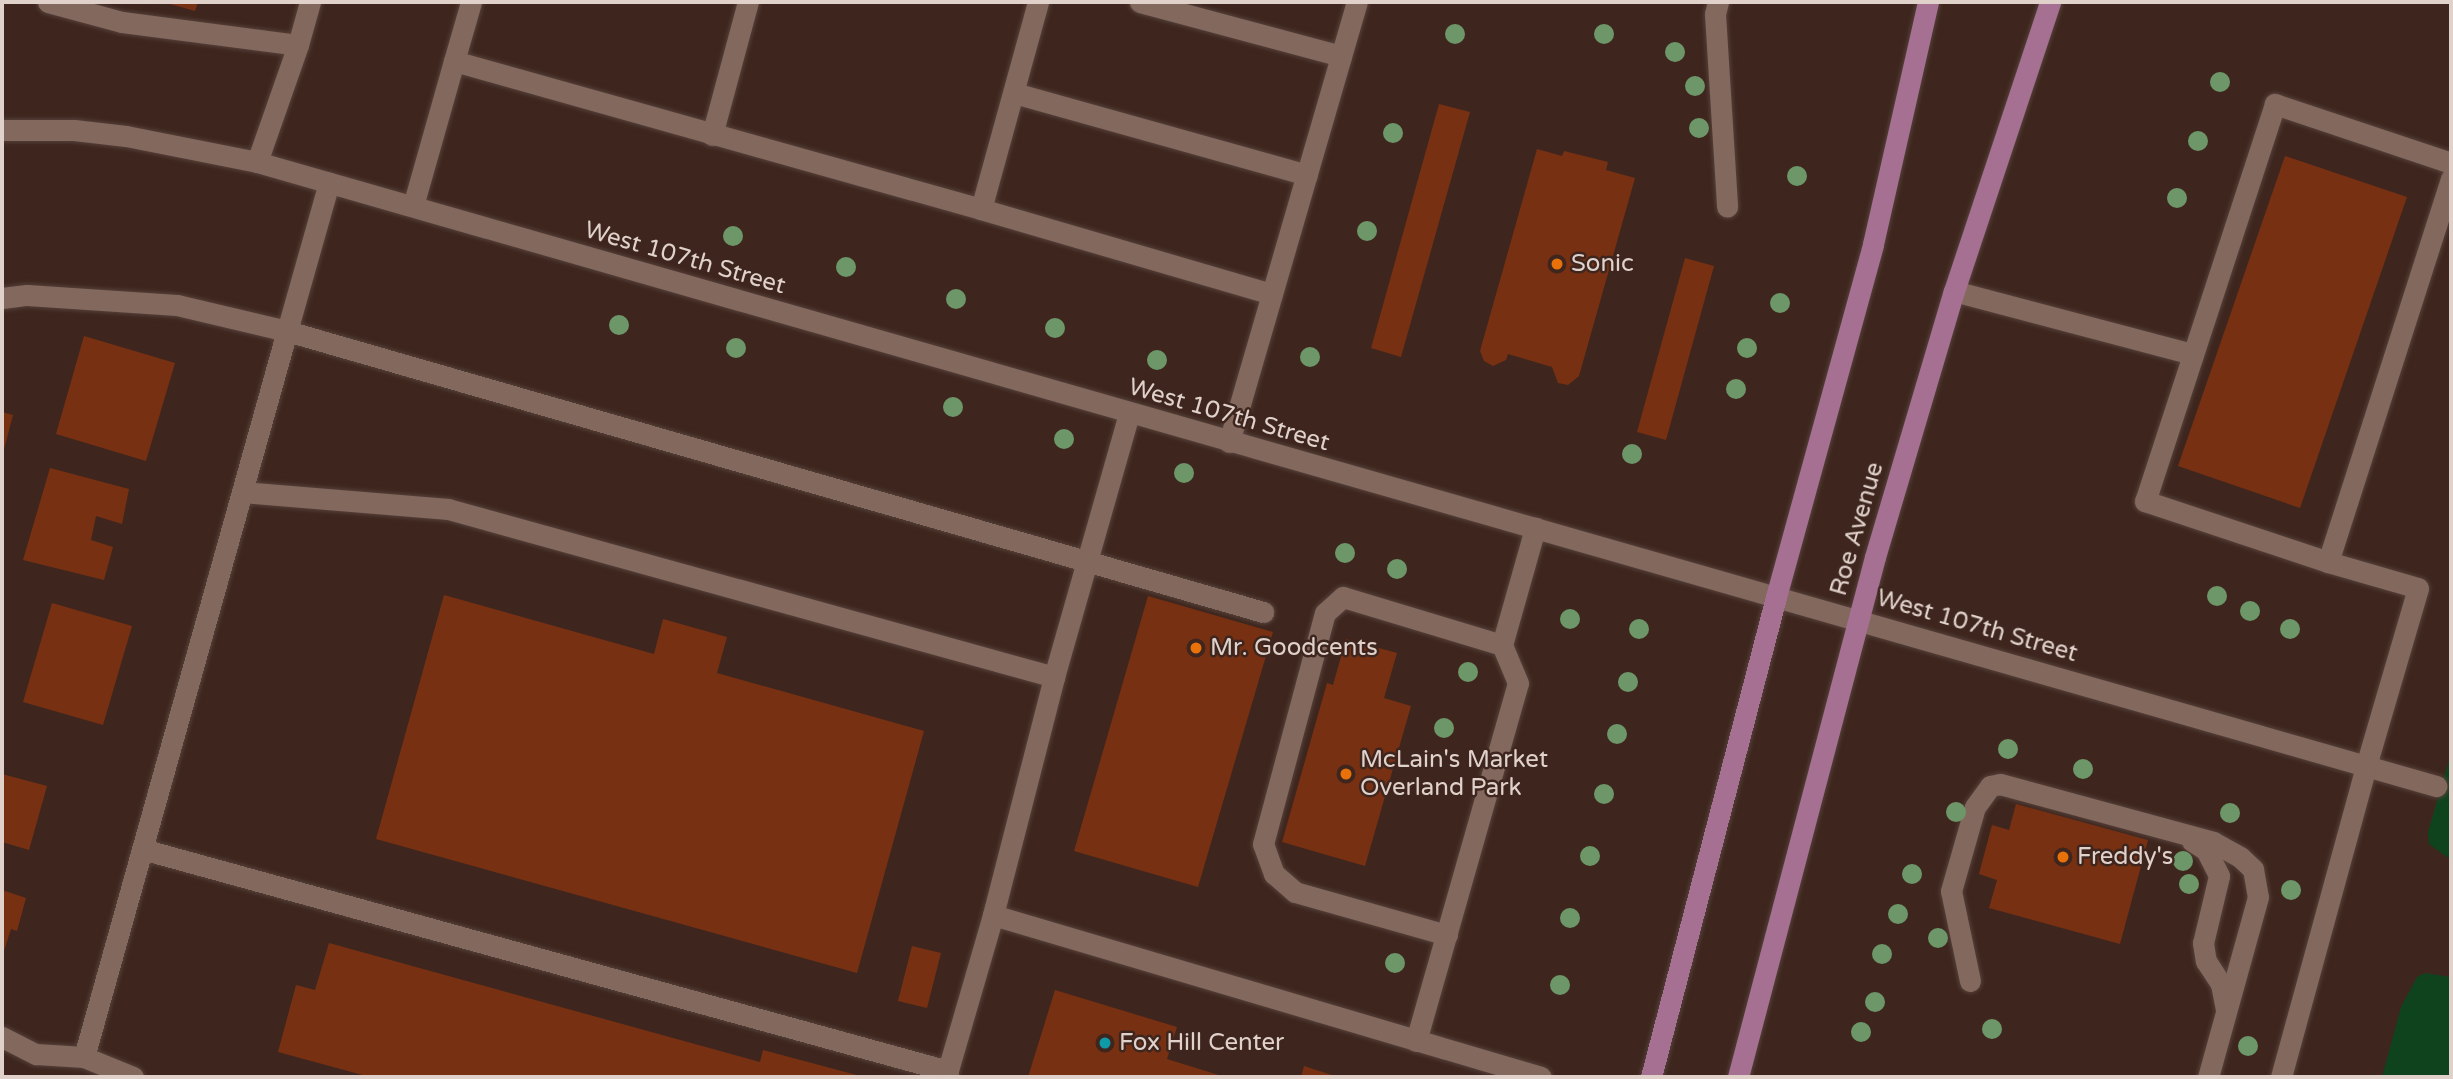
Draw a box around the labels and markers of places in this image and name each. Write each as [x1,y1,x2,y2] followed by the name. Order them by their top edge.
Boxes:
[1571,250,1634,278] place label: Sonic
[1549,256,1565,272] marker: Sonic
[1210,634,1378,662] place label: Mr. Goodcents
[1188,640,1204,656] marker: Mr. Goodcents
[1360,746,1548,802] place label: McLain's Market Overland Park
[1338,766,1354,782] marker: McLain's Market Overland Park
[2077,843,2173,871] place label: Freddy's
[2055,849,2071,865] marker: Freddy's
[1119,1029,1284,1057] place label: Fox Hill Center
[1097,1035,1113,1051] marker: Fox Hill Center

